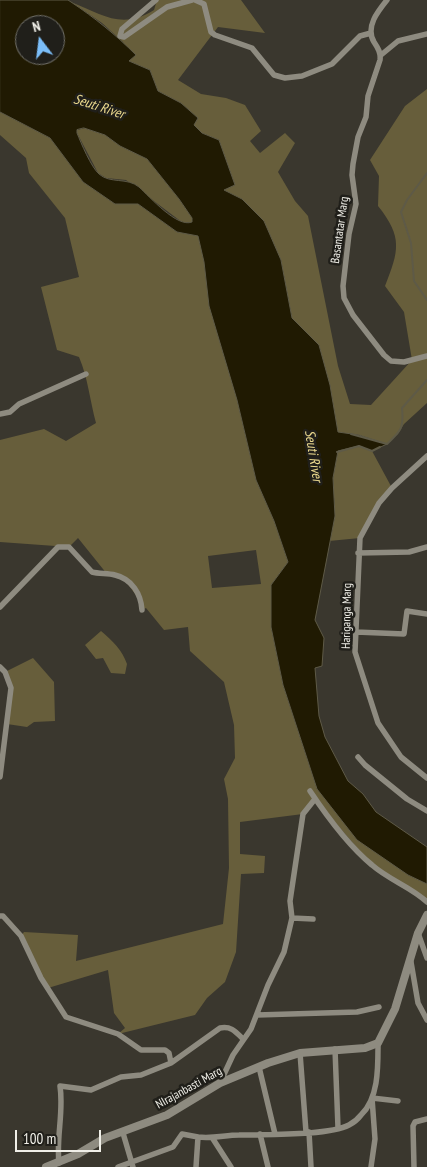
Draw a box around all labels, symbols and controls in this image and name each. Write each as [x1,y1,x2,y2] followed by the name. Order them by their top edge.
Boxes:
[15,15,65,65] north arrow
[30,17,42,36] text: N
[71,91,127,123] water label: Seuti River
[328,196,352,264] street label: Basantatar Marg
[301,429,325,483] water label: Seuti River
[339,583,355,649] street label: Hariganga Marg
[153,1064,225,1112] street label: NIrajanbasti Marg
[18,1120,104,1152] scale bar
[23,1129,56,1148] text: 100 m

